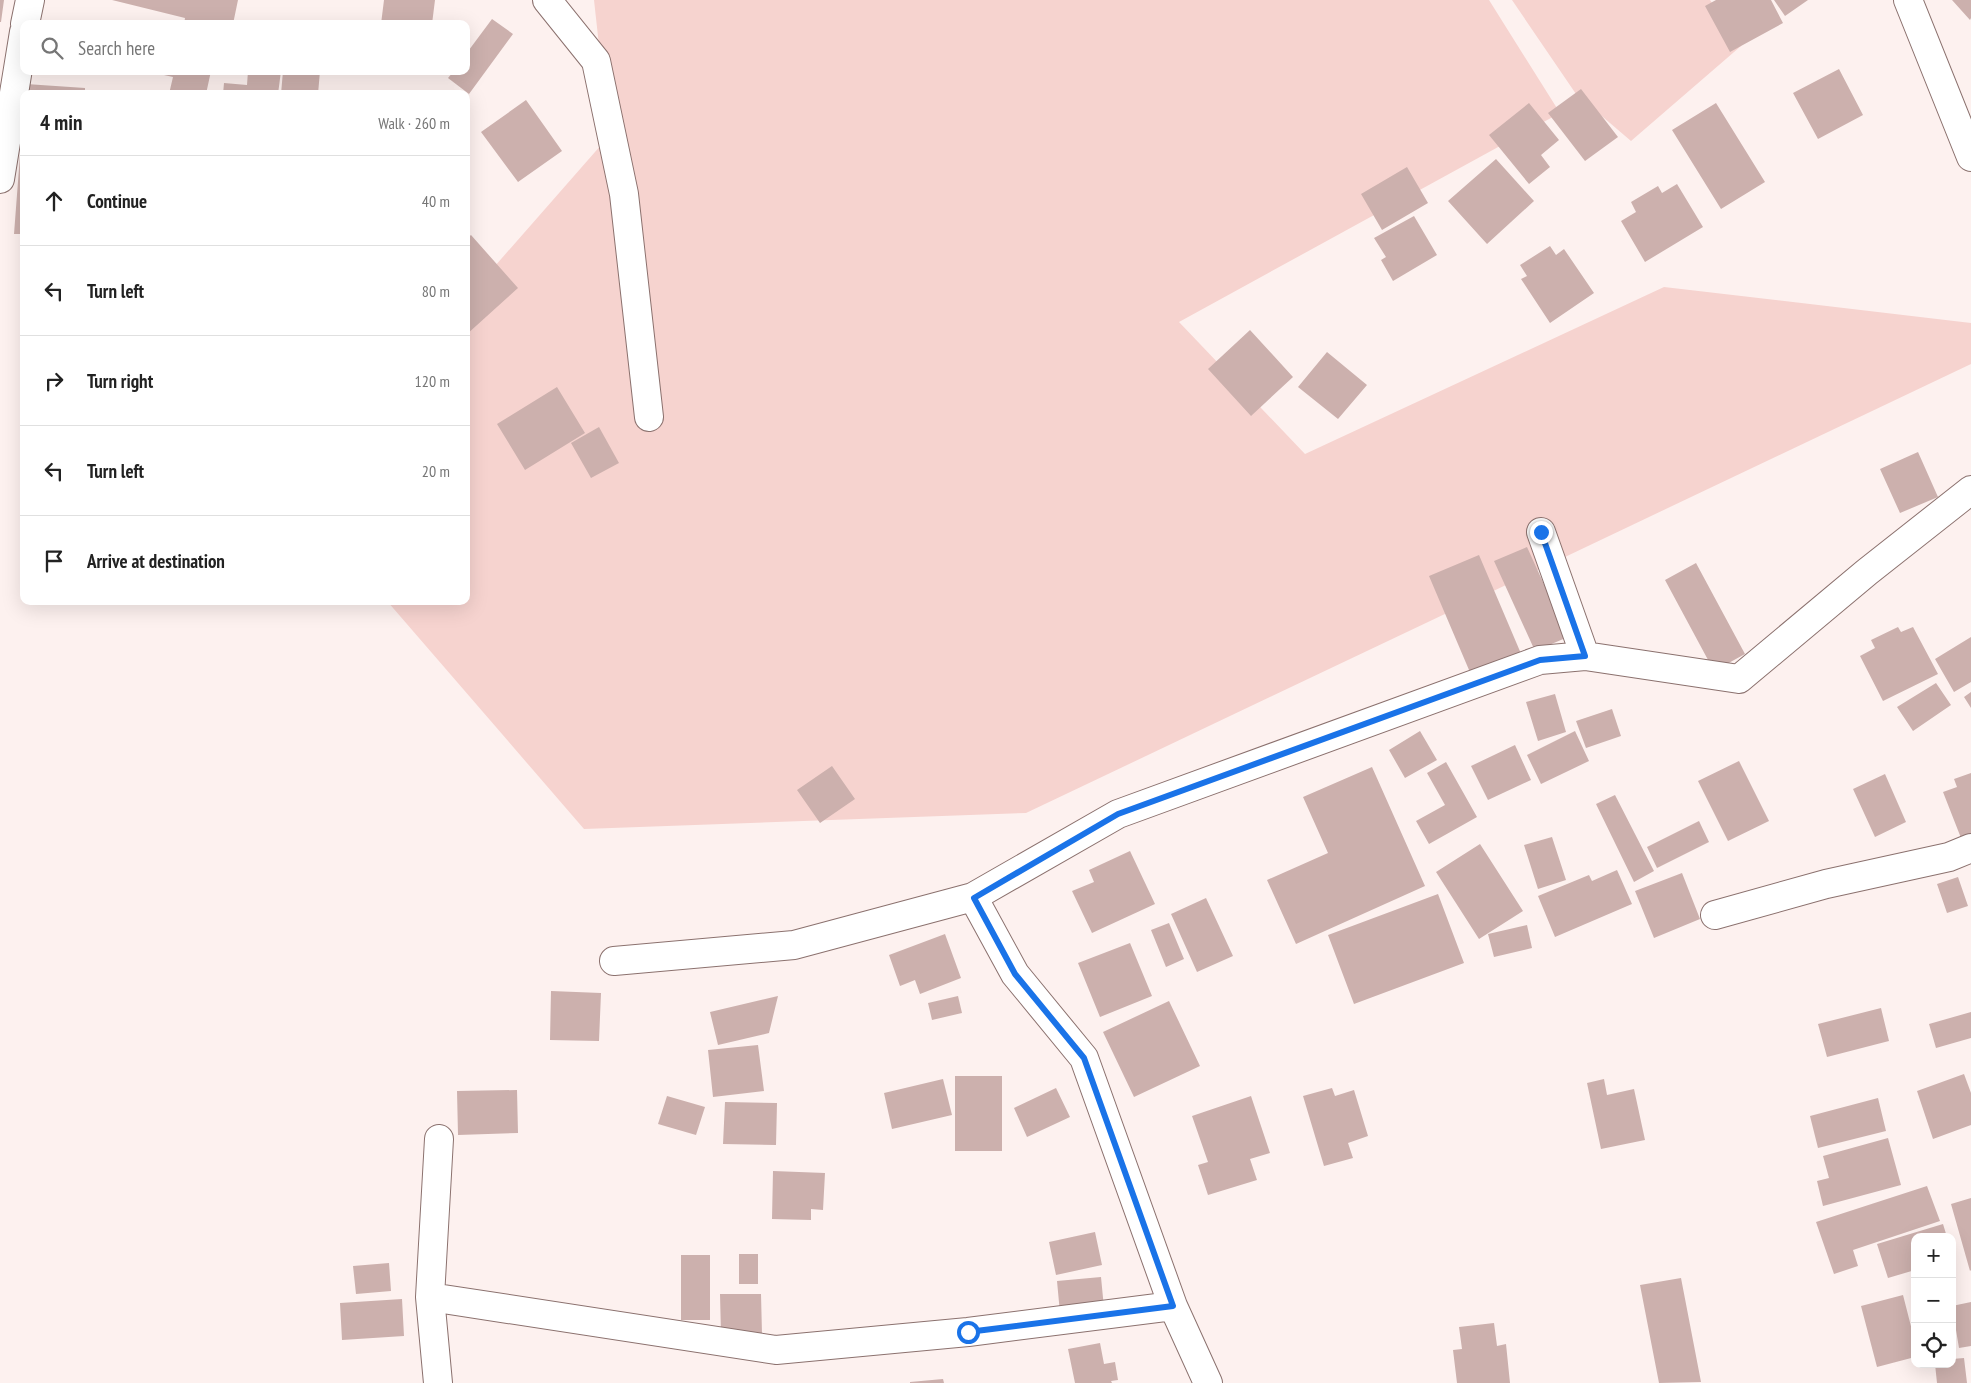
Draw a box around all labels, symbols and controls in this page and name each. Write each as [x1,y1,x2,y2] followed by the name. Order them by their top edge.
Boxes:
[20,20,470,75] search box
[38,34,66,62] icon: search
[78,36,155,60] text: Search here
[40,109,82,136] text: 4 min
[378,113,450,133] text: Walk · 260 m
[40,187,68,215] icon: ahead
[87,189,147,213] text: Continue
[422,191,450,211] text: 40 m
[40,277,68,305] icon: left
[87,279,144,303] text: Turn left
[422,281,450,301] text: 80 m
[40,367,68,395] icon: right
[87,369,153,393] text: Turn right
[415,371,450,391] text: 120 m
[40,457,68,485] icon: left
[87,459,144,483] text: Turn left
[422,461,450,481] text: 20 m
[1530,521,1553,544] route end
[40,547,68,575] icon: arrive
[87,549,225,573] text: Arrive at destination
[1911,1233,1956,1368] map controls
[1911,1233,1956,1278] button: +
[1911,1278,1956,1323] button: −
[957,1321,980,1344] route start
[1911,1323,1956,1368] button: locate

